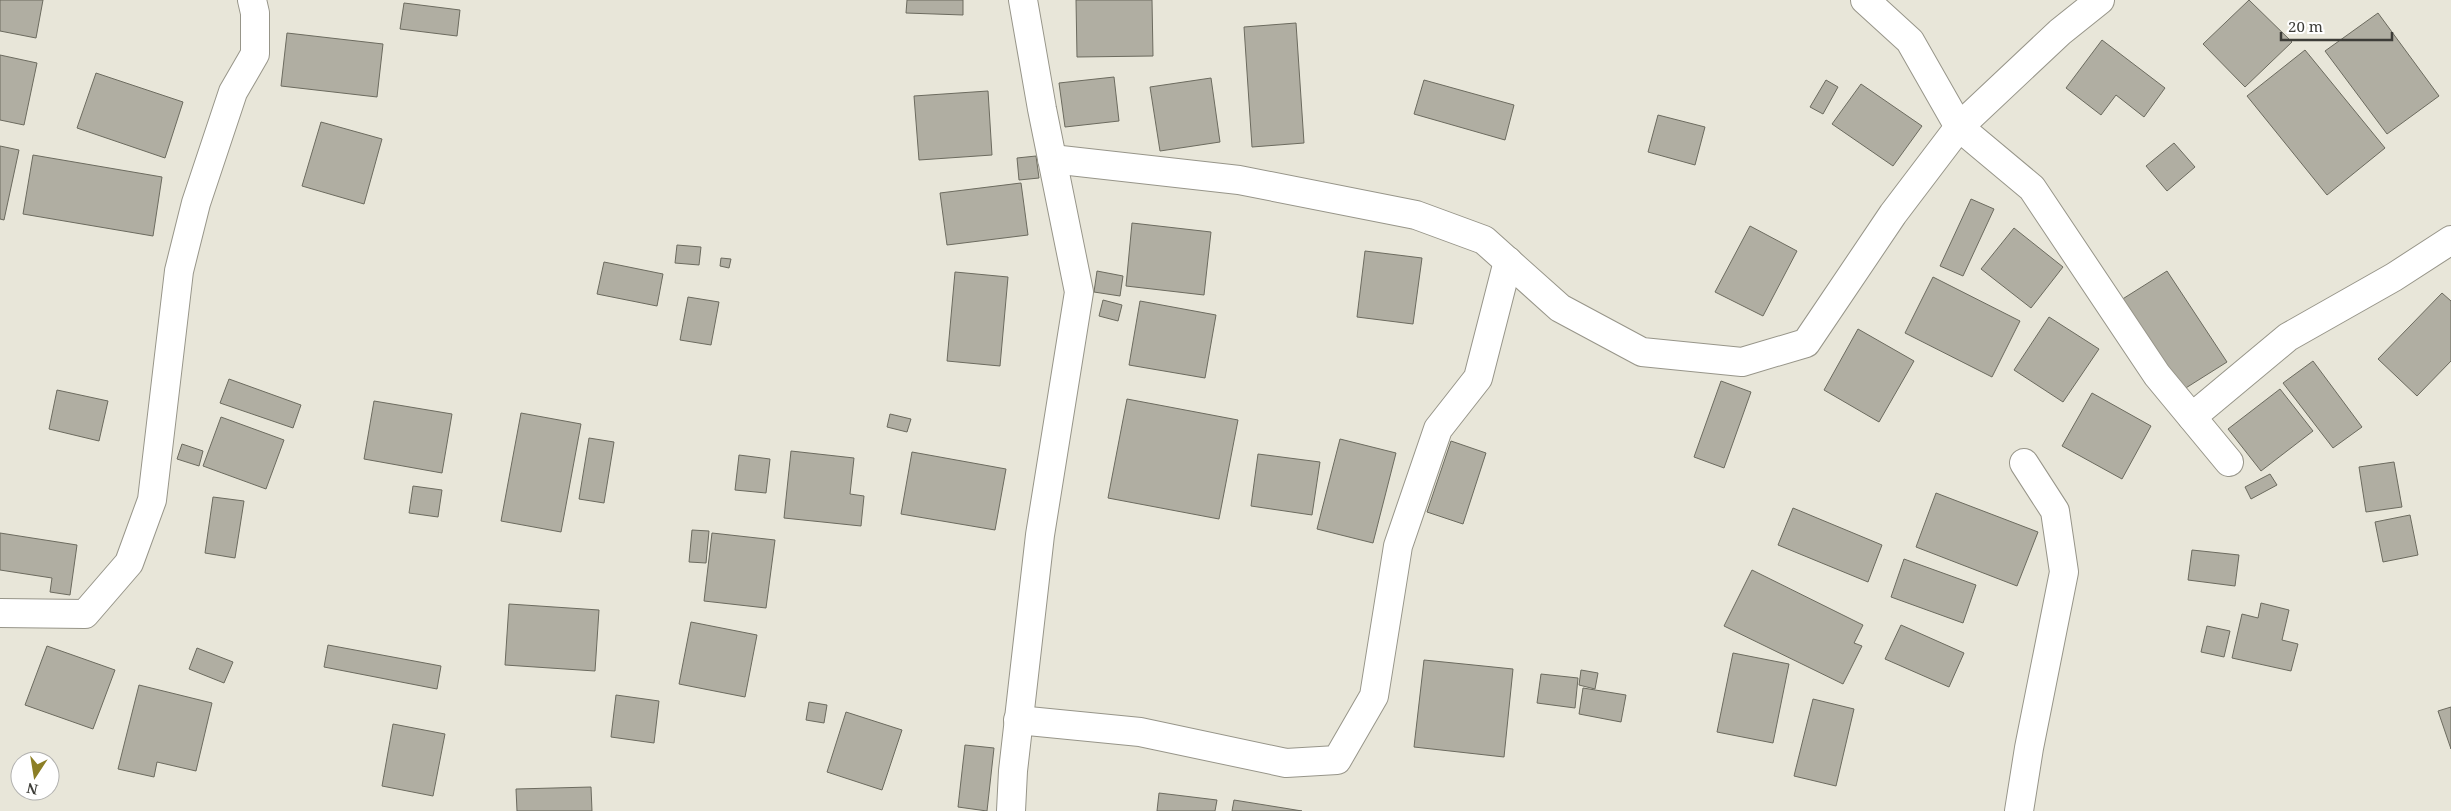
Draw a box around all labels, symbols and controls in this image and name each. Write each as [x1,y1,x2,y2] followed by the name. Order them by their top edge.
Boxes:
[2281,10,2392,42] scale bar
[2288,16,2323,36] text: 20 m
[10,751,60,801] north arrow
[25,779,40,800] text: N

